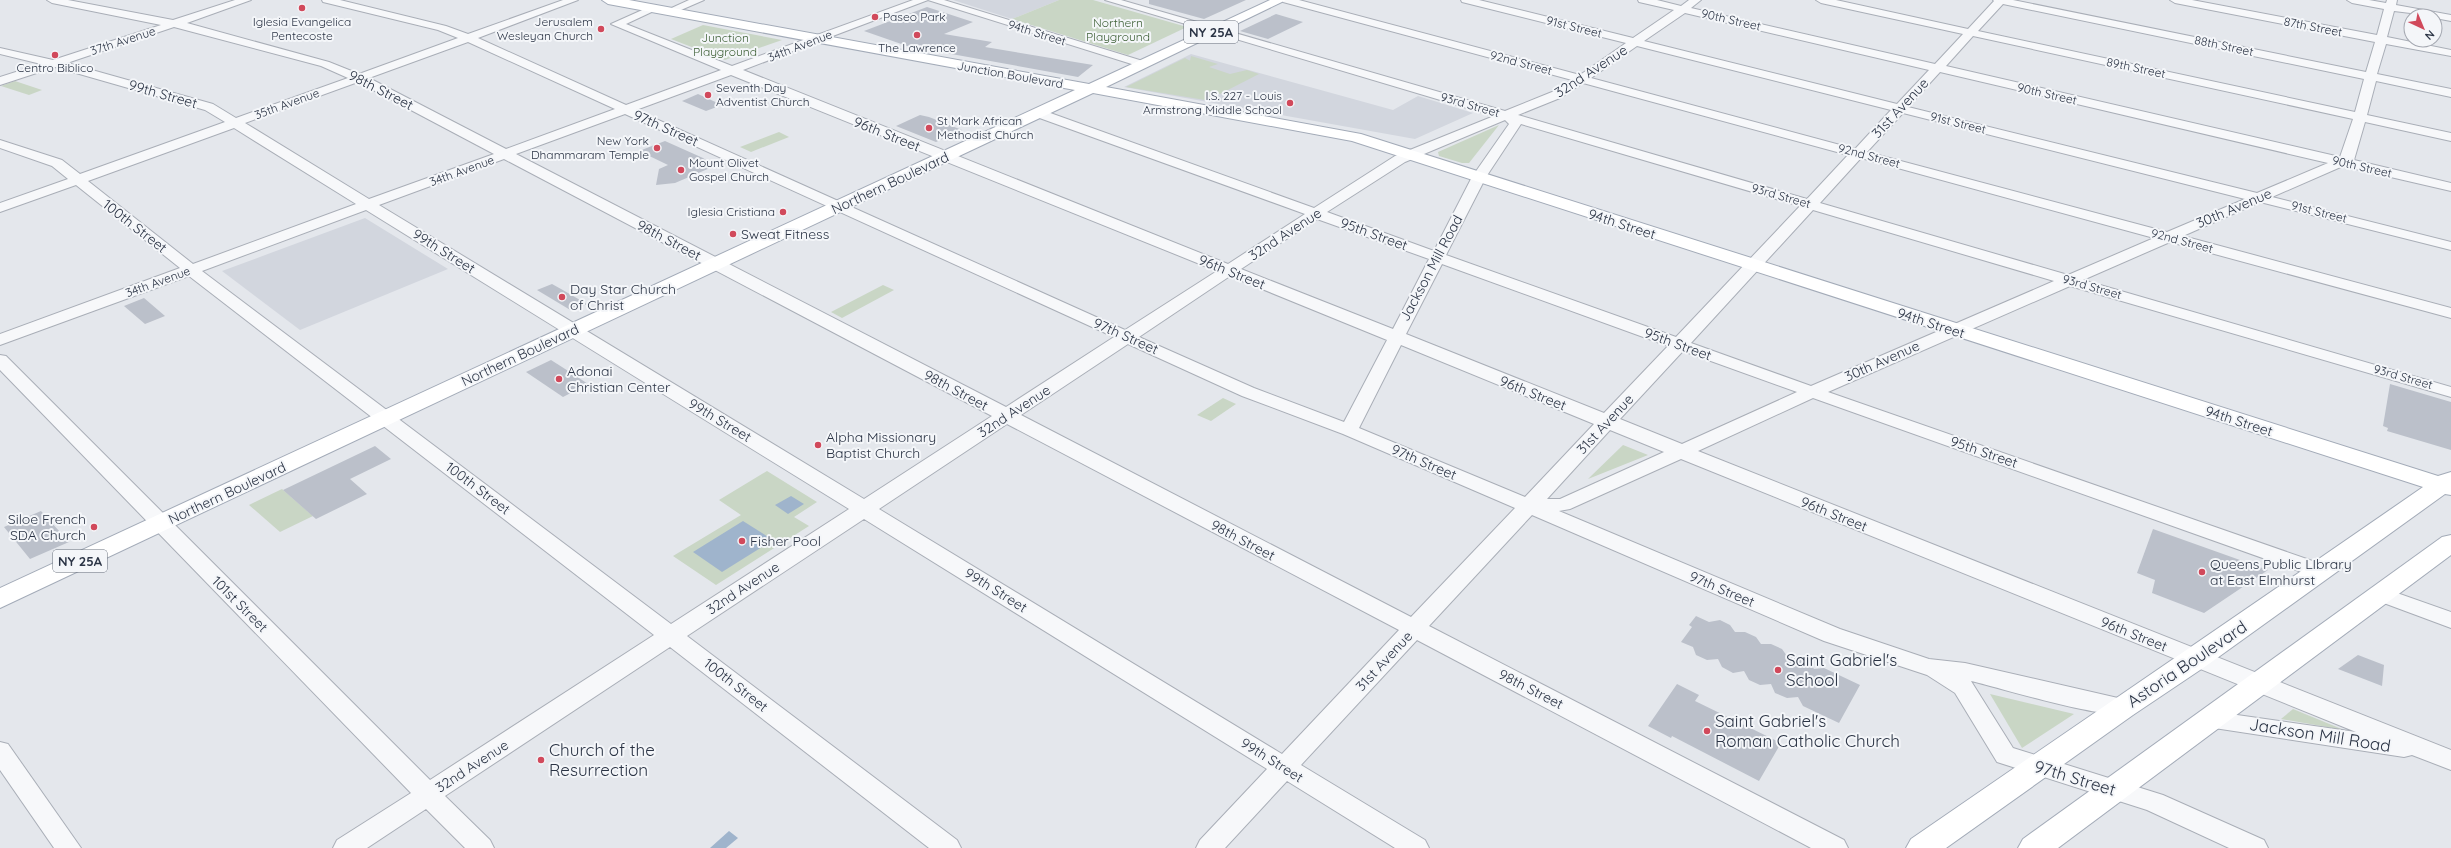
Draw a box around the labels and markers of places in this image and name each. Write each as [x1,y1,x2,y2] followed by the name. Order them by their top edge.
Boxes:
[297,3,307,13] marker: Iglesia Evangelica Pentecoste
[883,9,946,24] place label: Paseo Park
[870,12,880,22] marker: Paseo Park
[253,14,351,43] place label: Iglesia Evangelica Pentecoste
[497,14,593,43] place label: Jerusalem Wesleyan Church
[596,24,606,34] marker: Jerusalem Wesleyan Church
[912,30,922,40] marker: The Lawrence
[878,40,956,55] place label: The Lawrence
[50,50,60,60] marker: Centro Biblico
[17,60,93,75] place label: Centro Biblico
[716,80,810,109] place label: Seventh Day Adventist Church
[1143,88,1282,117] place label: I.S. 227 - Louis Armstrong Middle School
[703,90,713,100] marker: Seventh Day Adventist Church
[1285,98,1295,108] marker: I.S. 227 - Louis Armstrong Middle School
[937,113,1034,142] place label: St Mark African Methodist Church
[924,123,934,133] marker: St Mark African Methodist Church
[531,133,649,162] place label: New York Dhammaram Temple
[652,143,662,153] marker: New York Dhammaram Temple
[689,155,769,184] place label: Mount Olivet Gospel Church
[676,165,686,175] marker: Mount Olivet Gospel Church
[688,204,775,219] place label: Iglesia Cristiana
[778,207,788,217] marker: Iglesia Cristiana
[741,225,829,243] place label: Sweat Fitness
[728,229,738,239] marker: Sweat Fitness
[570,280,676,314] place label: Day Star Church of Christ
[557,292,567,302] marker: Day Star Church of Christ
[567,362,671,396] place label: Adonai Christian Center
[554,374,564,384] marker: Adonai Christian Center
[826,428,936,462] place label: Alpha Missionary Baptist Church
[813,440,823,450] marker: Alpha Missionary Baptist Church
[8,510,86,544] place label: Siloe French SDA Church
[89,522,99,532] marker: Siloe French SDA Church
[750,532,821,550] place label: Fisher Pool
[737,536,747,546] marker: Fisher Pool
[2210,555,2352,589] place label: Queens Public LIbrary at East Elmhurst
[2197,567,2207,577] marker: Queens Public LIbrary at East Elmhurst
[1786,649,1897,690] place label: Saint Gabriel's School
[1773,665,1783,675] marker: Saint Gabriel's School
[1715,710,1900,751] place label: Saint Gabriel's Roman Catholic Church
[1702,726,1712,736] marker: Saint Gabriel's Roman Catholic Church
[549,739,655,780] place label: Church of the Resurrection
[536,755,546,765] marker: Church of the Resurrection

